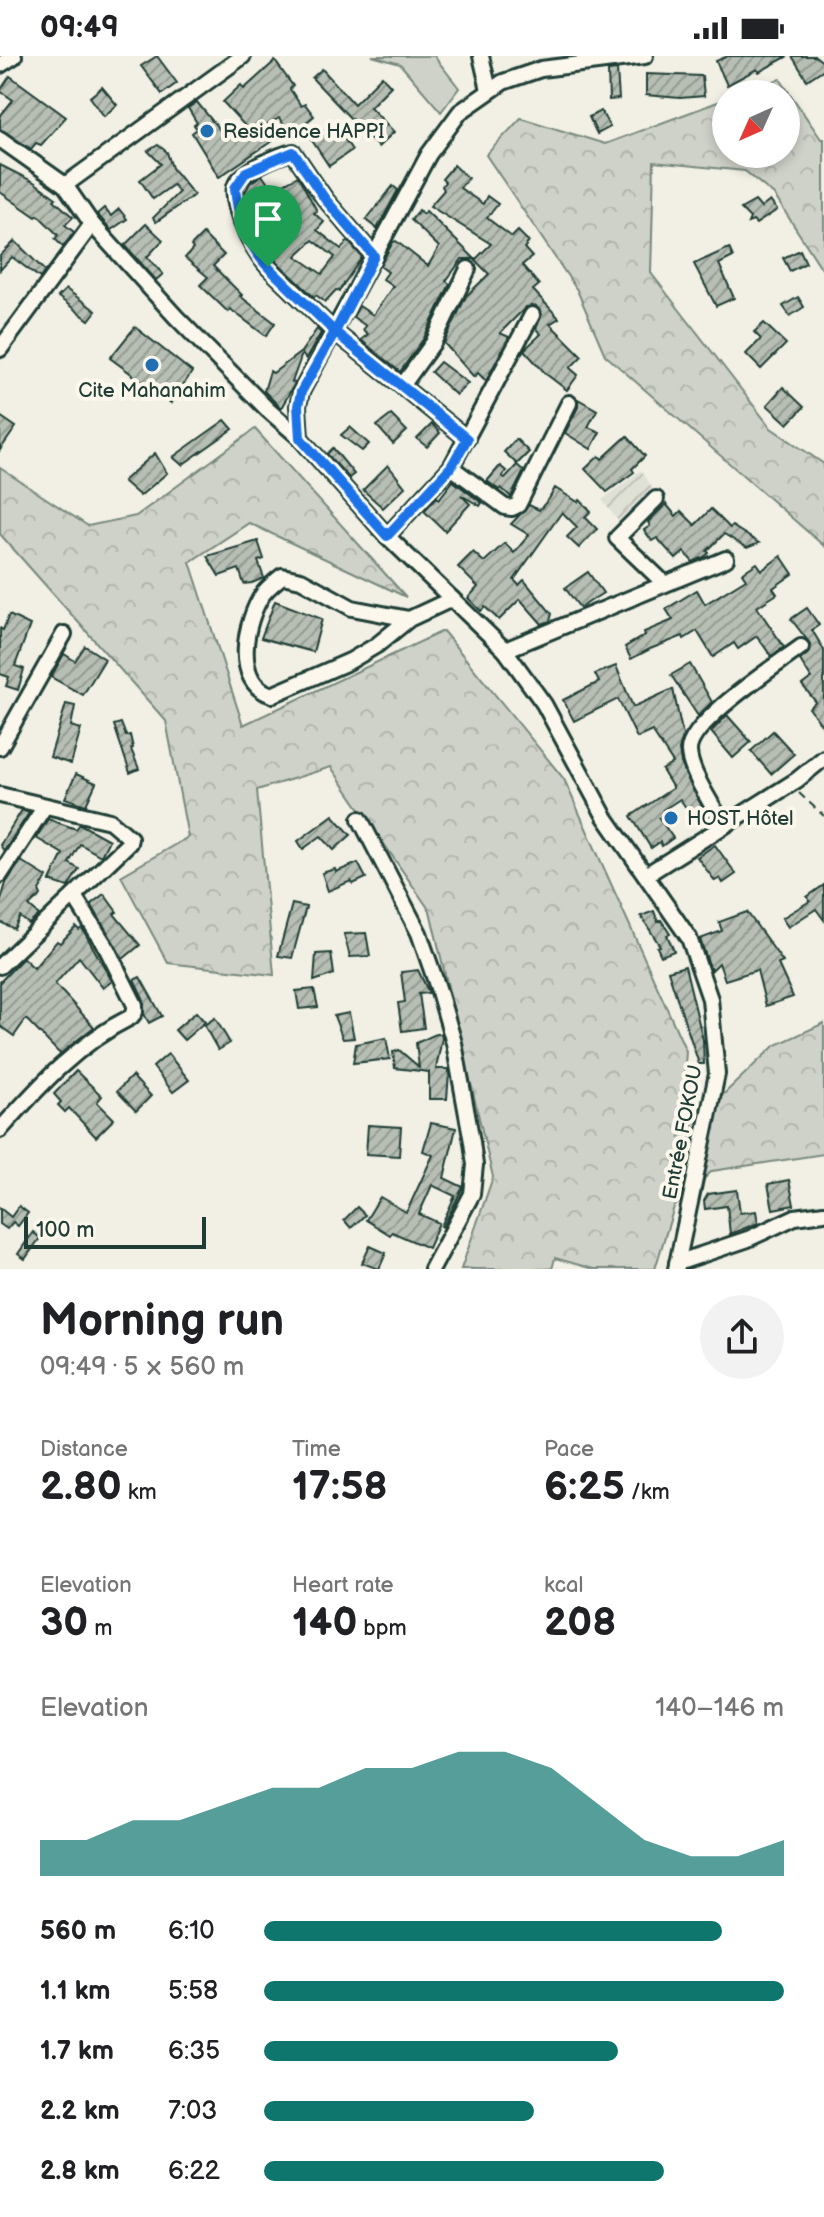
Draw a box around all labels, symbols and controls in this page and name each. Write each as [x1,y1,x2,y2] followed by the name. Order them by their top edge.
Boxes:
[40,10,119,46] text: 09:49
[712,80,800,168] north arrow
[712,80,800,168] map controls
[223,120,384,144] place label: Residence HAPPI
[198,122,216,140] marker: Residence HAPPI
[234,185,302,267] pin
[246,197,290,241] icon: arrive
[143,356,161,374] marker: Cite Mahanahim
[78,379,226,403] place label: Cite Mahanahim
[687,807,793,831] place label: HOST Hôtel
[662,809,680,827] marker: HOST Hôtel
[658,1063,708,1201] street label: Entrée FOKOU
[24,1213,206,1249] scale bar
[36,1217,95,1244] text: 100 m
[40,1295,284,1348] text: Morning run
[700,1295,784,1379] button: share
[40,1352,244,1383] text: 09:49 · 5 × 560 m
[40,1436,128,1463] text: Distance
[292,1436,341,1463] text: Time
[544,1436,594,1463] text: Pace
[40,1463,122,1511] text: 2.80
[292,1463,388,1511] text: 17:58
[544,1463,625,1511] text: 6:25
[122,1479,157,1506] text: km
[625,1479,670,1506] text: /km
[40,1572,132,1599] text: Elevation
[292,1572,394,1599] text: Heart rate
[544,1572,583,1599] text: kcal
[40,1599,88,1647] text: 30
[292,1599,357,1647] text: 140
[544,1599,616,1647] text: 208
[88,1615,112,1642] text: m
[357,1615,407,1642] text: bpm
[40,1693,148,1724] text: Elevation
[655,1693,784,1724] text: 140–146 m
[40,1916,116,1947] text: 560 m
[168,1916,215,1947] text: 6:10
[40,1976,110,2007] text: 1.1 km
[168,1976,218,2007] text: 5:58
[40,2036,114,2067] text: 1.7 km
[168,2036,220,2067] text: 6:35
[40,2096,120,2127] text: 2.2 km
[168,2096,217,2127] text: 7:03
[40,2156,120,2187] text: 2.8 km
[168,2156,220,2187] text: 6:22

